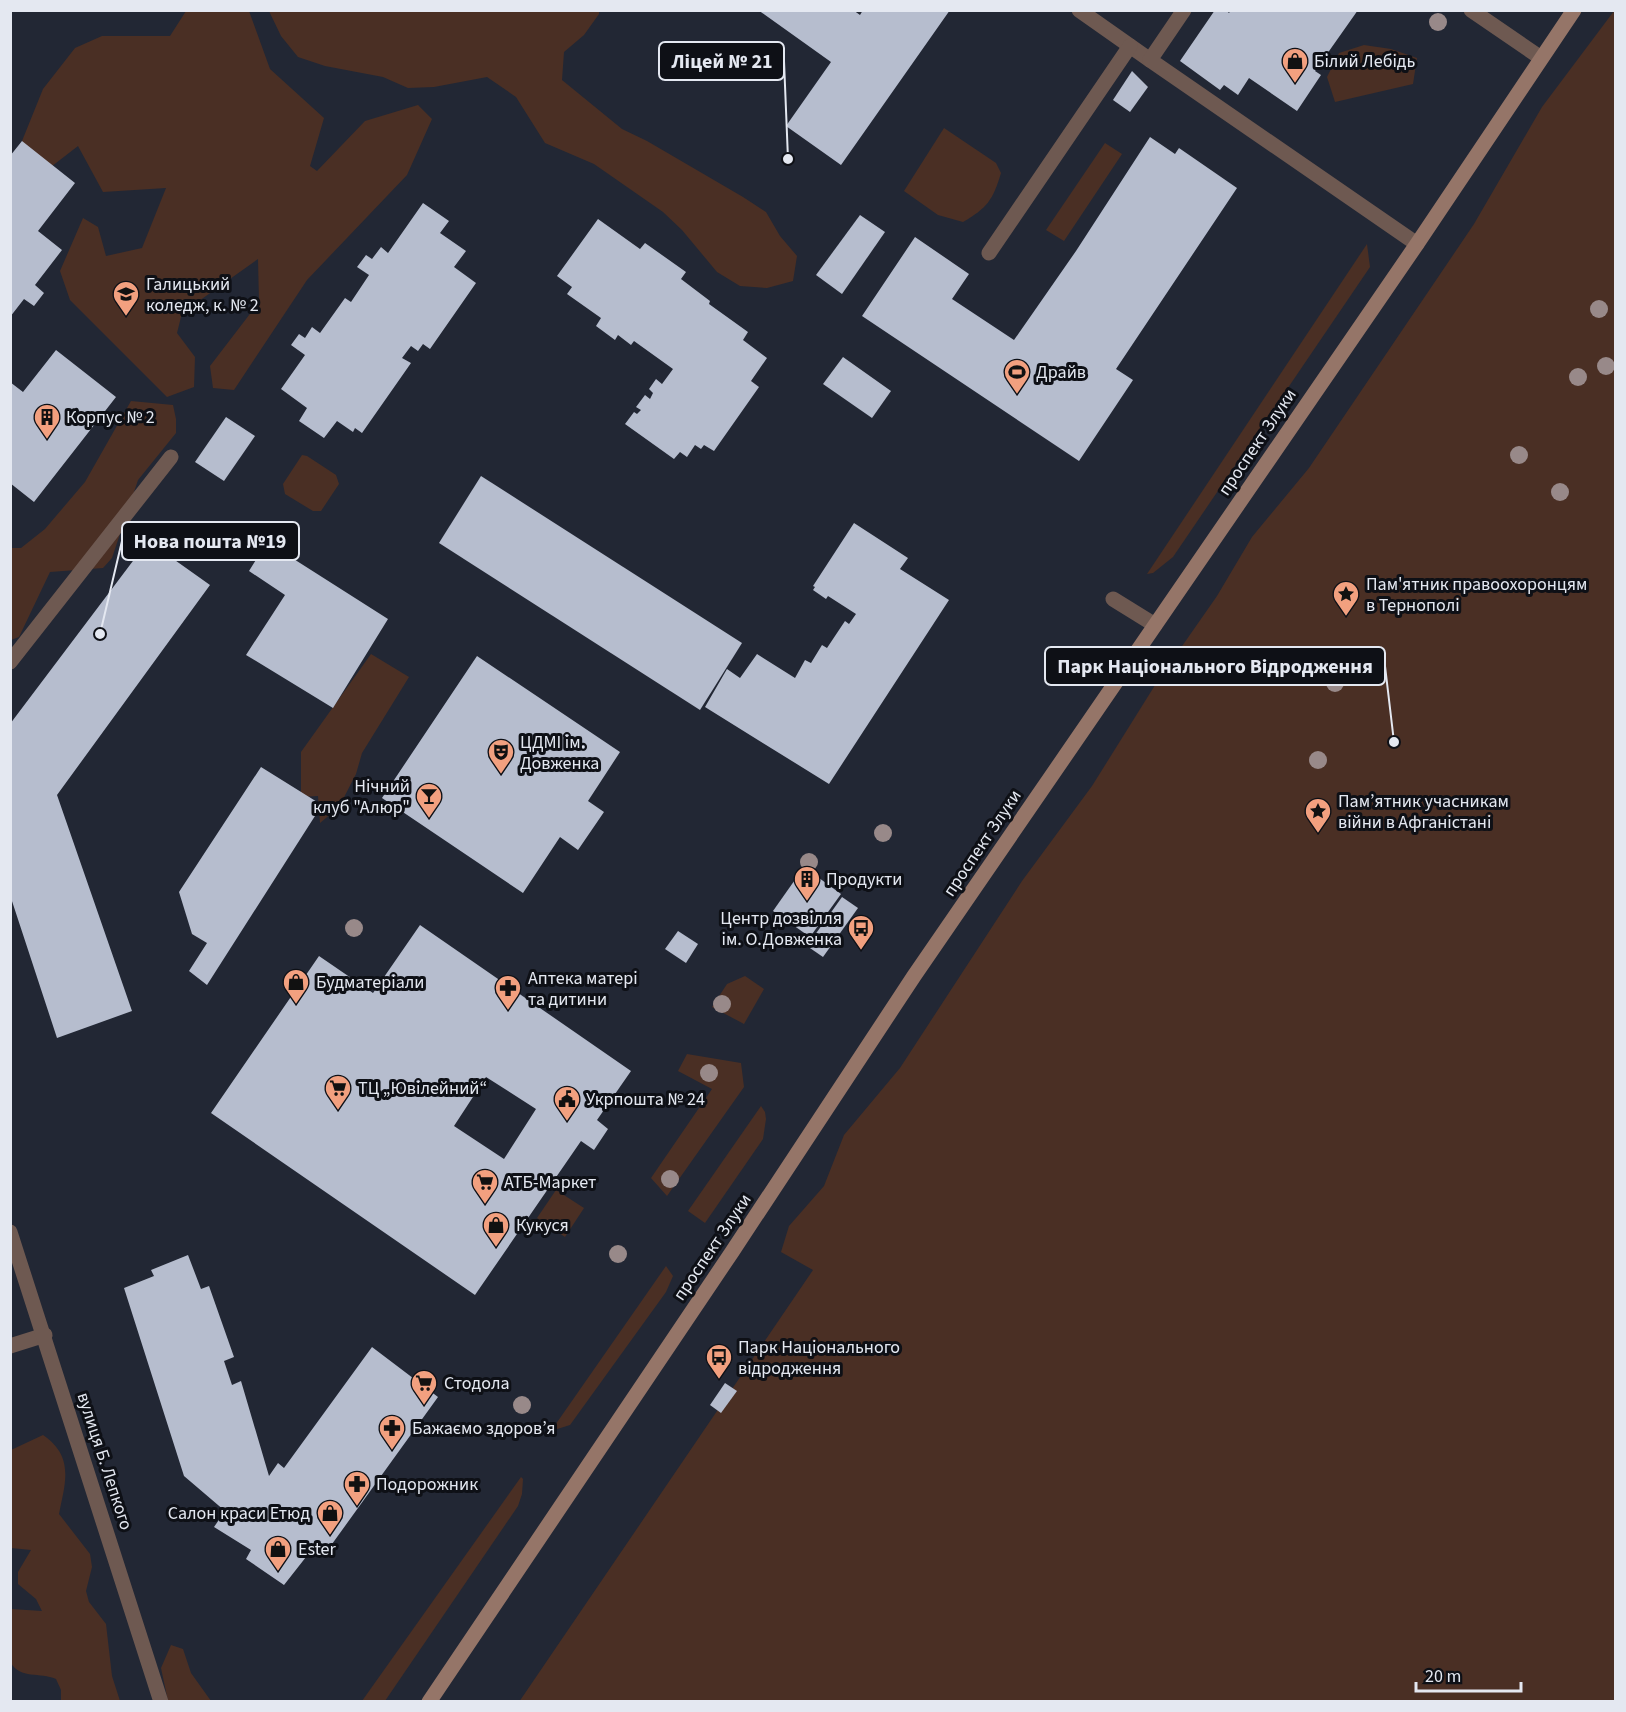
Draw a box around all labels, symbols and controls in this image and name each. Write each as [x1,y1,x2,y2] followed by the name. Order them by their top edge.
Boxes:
[659,42,784,80] callout: Ліцей № 21
[1280,46,1310,84] shop icon: Білий Лебідь
[670,48,773,76] text: Ліцей № 21
[1314,49,1415,74] place label: Білий Лебідь
[146,272,259,318] place label: Галицький коледж, к. № 2
[111,279,141,317] school or university icon: Галицький коледж, к. № 2
[1002,357,1032,395] sports icon: Драйв
[1036,360,1086,385] place label: Драйв
[1212,384,1303,501] street label: проспект Злуки
[32,402,62,440] building icon: Корпус № 2
[66,405,155,430] place label: Корпус № 2
[122,522,299,560] callout: Нова пошта №19
[134,528,286,556] text: Нова пошта №19
[1366,572,1587,618] place label: Пам'ятник правоохоронцям в Тернополі
[1331,579,1361,617] place icon: Пам'ятник правоохоронцям в Тернополі
[1045,647,1385,685] callout: Парк Національного Відродження
[1057,653,1373,681] text: Парк Національного Відродження
[520,730,599,776] place label: ЦДМІ ім. Довженка
[486,737,516,775] theatre icon: ЦДМІ ім. Довженка
[313,774,410,820] place label: Нічний клуб "Алюр"
[414,781,444,819] bar icon: Нічний клуб "Алюр"
[937,785,1028,902] street label: проспект Злуки
[1338,789,1509,835] place label: Пам’ятник учасникам війни в Афганістані
[1303,796,1333,834] place icon: Пам’ятник учасникам війни в Афганістані
[792,864,822,902] building icon: Продукти
[826,867,902,892] place label: Продукти
[720,906,842,952] place label: Центр дозвілля ім. О.Довженка
[846,913,876,951] bus stop icon: Центр дозвілля ім. О.Довженка
[528,966,638,1012] place label: Аптека матері та дитини
[281,967,311,1005] shop icon: Будматеріали
[316,970,424,995] place label: Будматеріали
[493,973,523,1011] pharmacy icon: Аптека матері та дитини
[323,1073,353,1111] supermarket icon: ТЦ „Ювілейний“
[358,1076,487,1101] place label: ТЦ „Ювілейний“
[552,1084,582,1122] public building icon: Укрпошта № 24
[586,1087,705,1112] place label: Укрпошта № 24
[470,1167,500,1205] supermarket icon: АТБ-Маркет
[504,1170,596,1195] place label: АТБ-Маркет
[667,1189,758,1306] street label: проспект Злуки
[481,1210,511,1248] shop icon: Кукуся
[516,1213,569,1238] place label: Кукуся
[738,1335,900,1381] place label: Парк Національного відродження
[704,1342,734,1380] bus stop icon: Парк Національного відродження
[409,1368,439,1406] supermarket icon: Стодола
[444,1371,510,1396] place label: Стодола
[70,1389,139,1533] street label: вулиця Б. Лепкого
[377,1413,407,1451] pharmacy icon: Бажаємо здоров’я
[412,1416,556,1441] place label: Бажаємо здоров’я
[342,1469,372,1507] pharmacy icon: Подорожник
[376,1472,478,1497] place label: Подорожник
[315,1498,345,1536] shop icon: Салон краси Етюд
[168,1501,310,1526] place label: Салон краси Етюд
[263,1534,293,1572] shop icon: Ester
[298,1537,336,1562] place label: Ester
[1416,1655,1521,1693] scale bar
[1425,1664,1461,1689] text: 20 m

